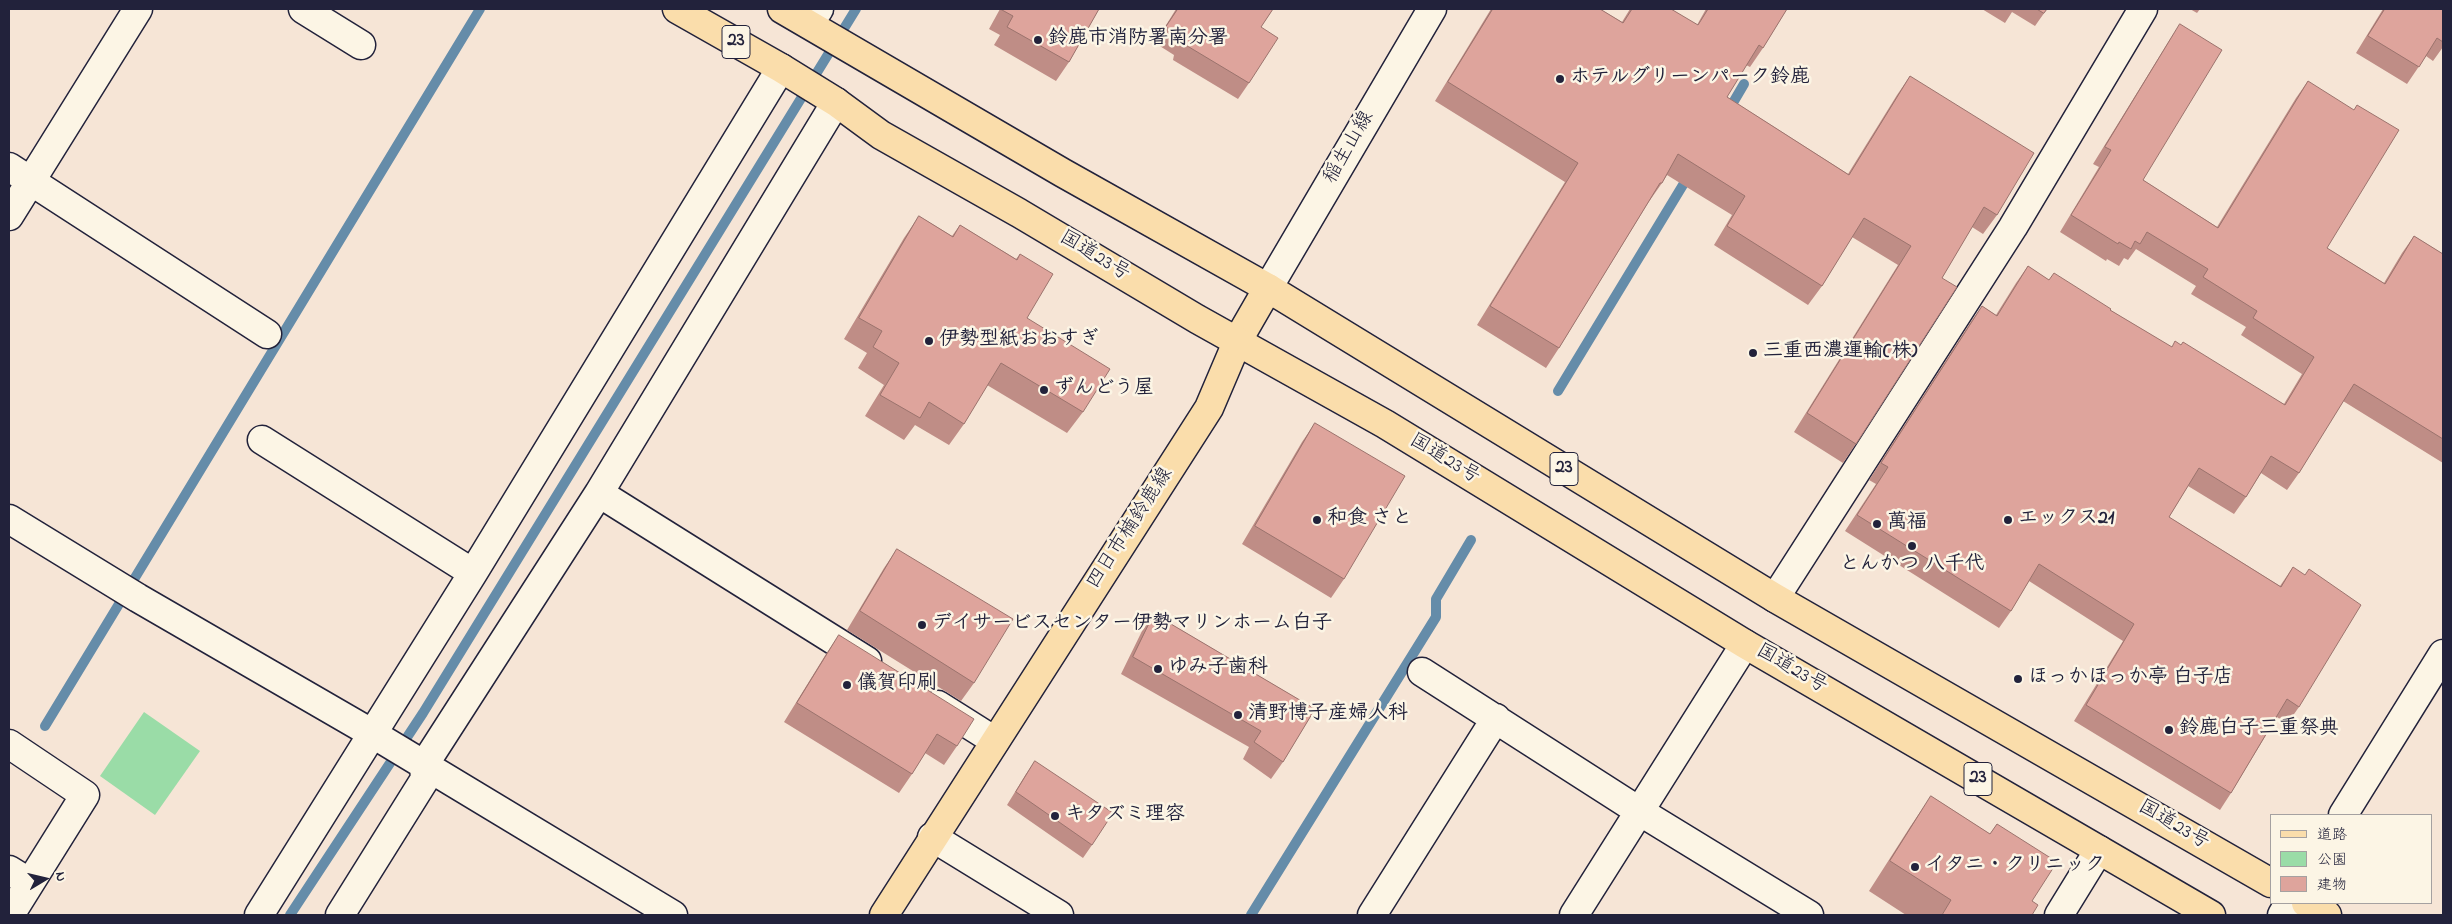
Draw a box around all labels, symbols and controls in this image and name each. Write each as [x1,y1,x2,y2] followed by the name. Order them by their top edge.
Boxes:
[722,26,750,58] road number: 23
[1048,28,1228,52] place label: 鈴鹿市消防署南分署
[1032,34,1044,46] marker: 鈴鹿市消防署南分署
[1570,67,1810,91] place label: ホテルグリーンパーク鈴鹿
[1554,73,1566,85] marker: ホテルグリーンパーク鈴鹿
[1320,107,1380,189] street label: 稲生山線
[1054,227,1134,287] street label: 国道23号
[939,329,1099,353] place label: 伊勢型紙おおすぎ
[923,335,935,347] marker: 伊勢型紙おおすぎ
[1763,341,1917,365] place label: 三重西濃運輸(株)
[1747,347,1759,359] marker: 三重西濃運輸(株)
[1054,378,1154,402] place label: ずんどう屋
[1038,384,1050,396] marker: ずんどう屋
[1404,430,1484,490] street label: 国道23号
[1550,452,1578,486] road number: 23
[1083,464,1179,594] street label: 四日市楠鈴鹿線
[1327,508,1412,532] place label: 和食 さと
[2018,508,2114,532] place label: エックス21
[1887,512,1927,536] place label: 萬福
[1311,514,1323,526] marker: 和食 さと
[2002,514,2014,526] marker: エックス21
[1871,518,1883,530] marker: 萬福
[1906,540,1918,552] marker: とんかつ 八千代
[1840,554,1984,578] place label: とんかつ 八千代
[932,613,1332,637] place label: デイサービスセンター伊勢マリンホーム白子
[916,619,928,631] marker: デイサービスセンター伊勢マリンホーム白子
[1751,640,1831,700] street label: 国道23号
[1168,657,1268,681] place label: ゆみ子歯科
[1152,663,1164,675] marker: ゆみ子歯科
[2028,667,2233,691] place label: ほっかほっか亭 白子店
[857,673,937,697] place label: 儀賀印刷
[2012,673,2024,685] marker: ほっかほっか亭 白子店
[841,679,853,691] marker: 儀賀印刷
[1248,703,1408,727] place label: 清野博子産婦人科
[1232,709,1244,721] marker: 清野博子産婦人科
[2179,718,2339,742] place label: 鈴鹿白子三重祭典
[2163,724,2175,736] marker: 鈴鹿白子三重祭典
[1964,762,1992,796] road number: 23
[2133,796,2213,856] street label: 国道23号
[1065,804,1185,828] place label: キタズミ理容
[1049,810,1061,822] marker: キタズミ理容
[2270,814,2432,904] legend
[2317,824,2347,846] text: 道路
[2317,849,2347,871] text: 公園
[20,854,70,904] north arrow
[1925,855,2105,879] place label: イタニ・クリニック
[1909,861,1921,873] marker: イタニ・クリニック
[49,870,71,883] text: N
[2317,874,2347,896] text: 建物

